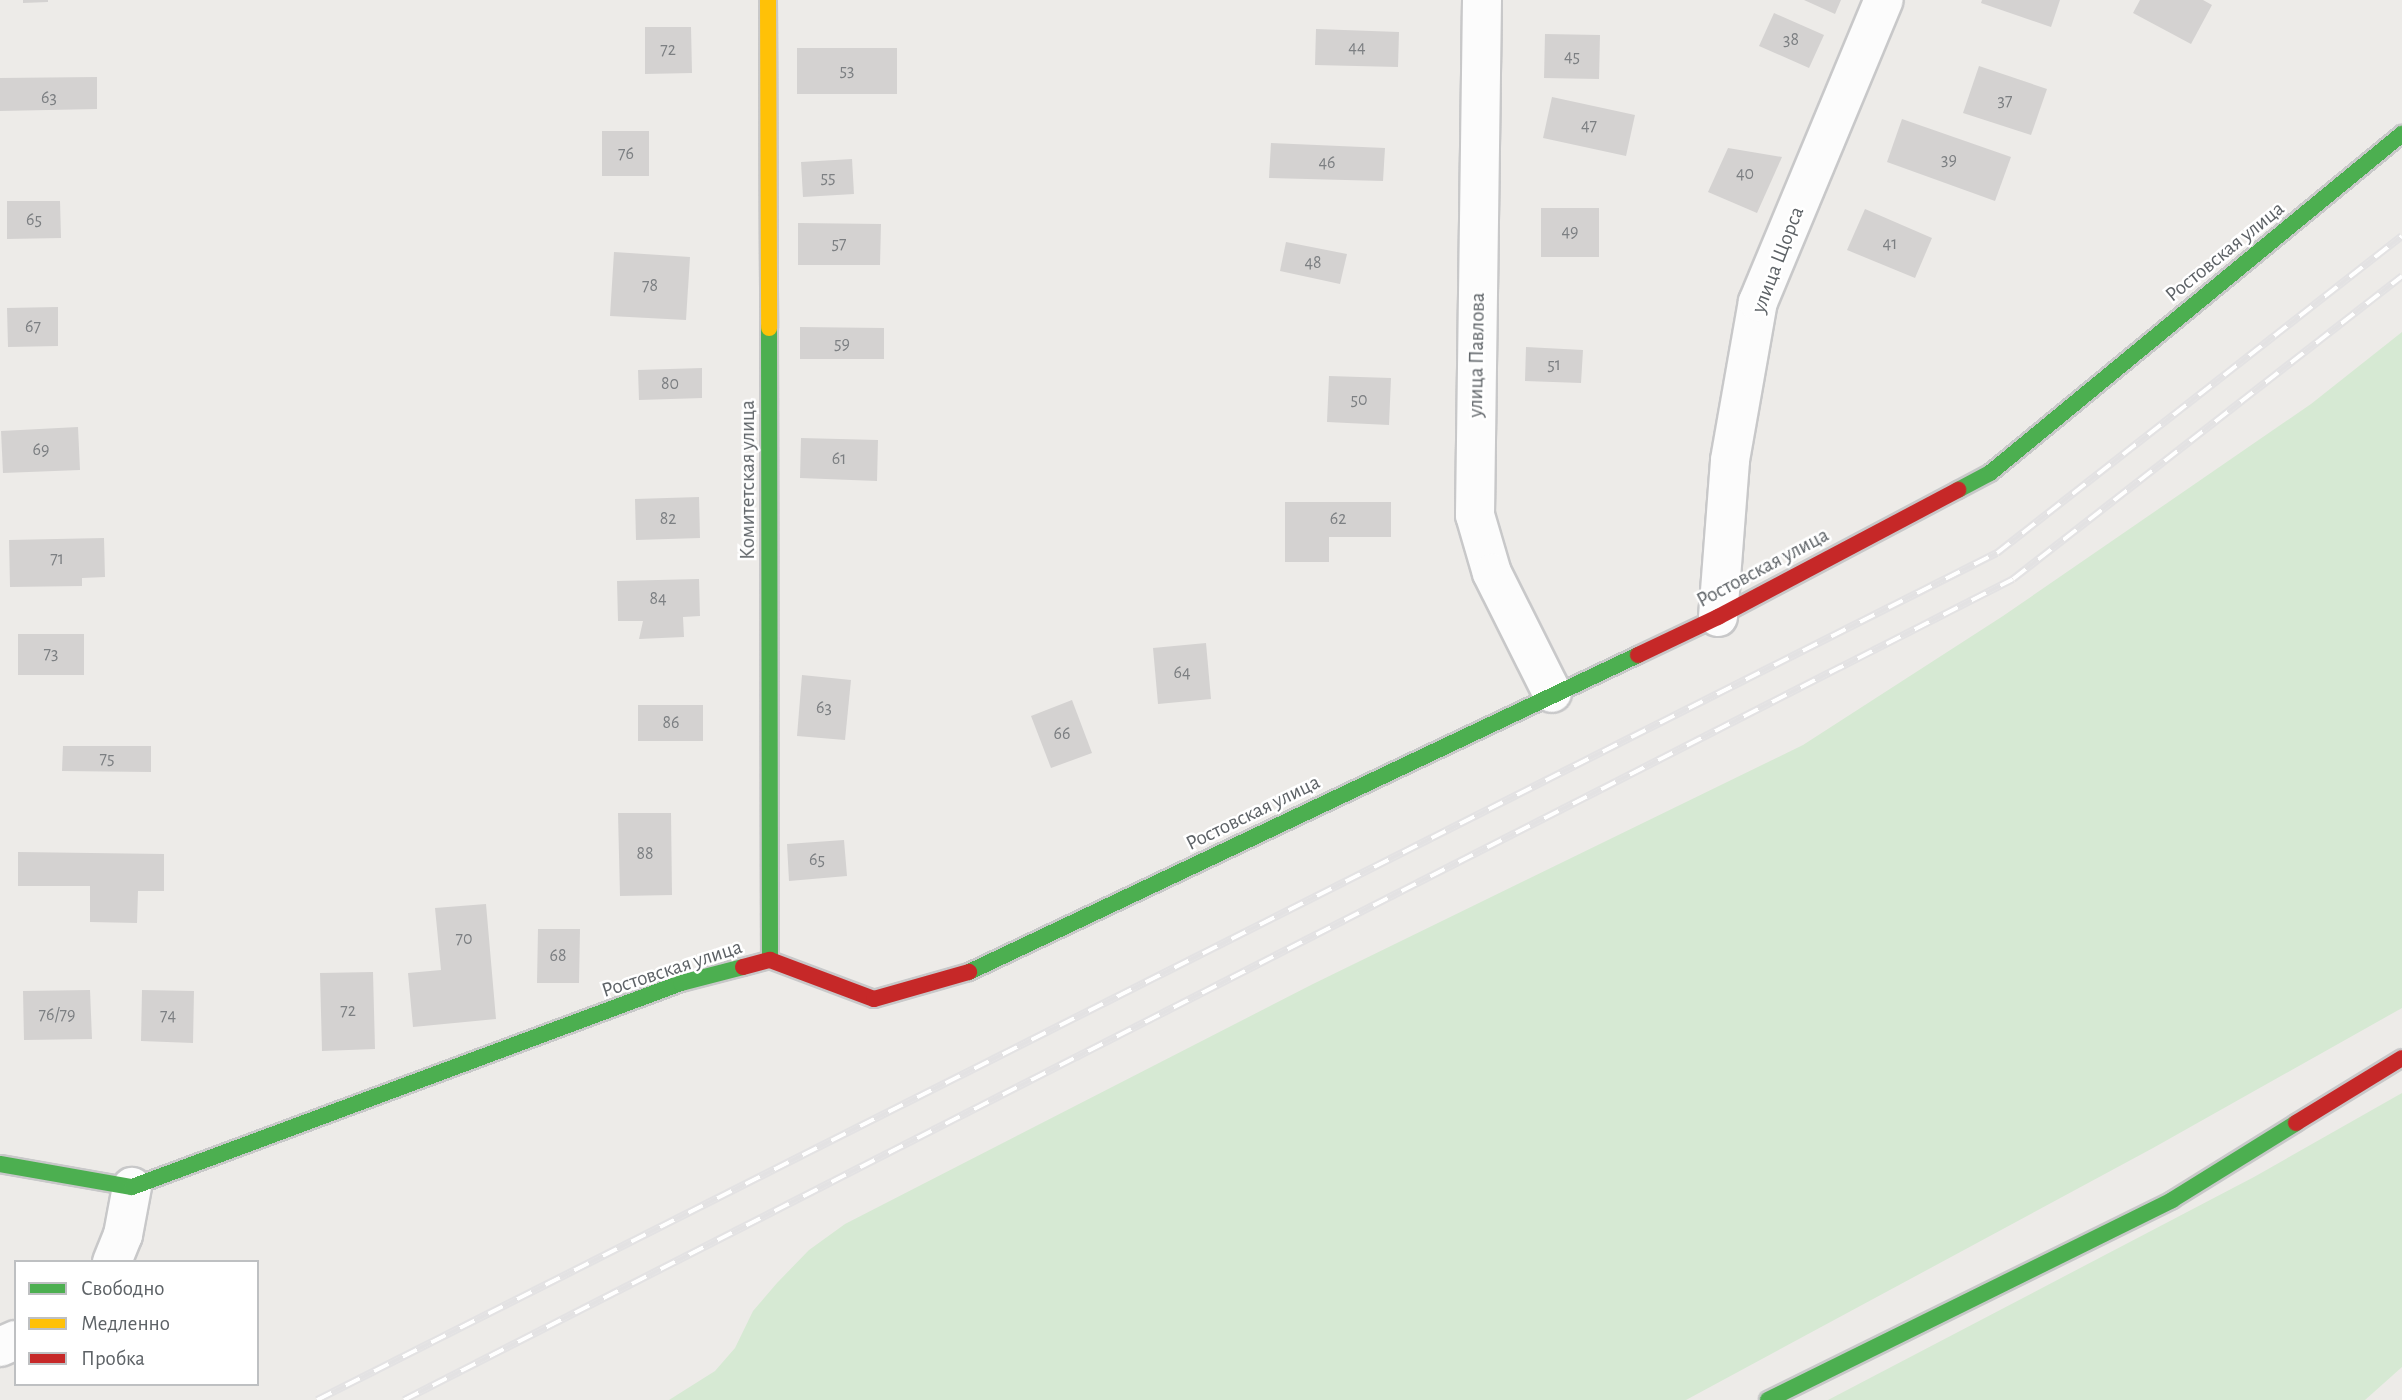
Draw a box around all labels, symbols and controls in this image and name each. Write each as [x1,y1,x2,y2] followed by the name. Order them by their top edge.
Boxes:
[1783,29,1799,51] house number: 38
[1348,37,1366,59] house number: 44
[660,39,676,61] house number: 72
[1564,46,1580,68] house number: 45
[840,60,854,82] house number: 53
[41,87,57,109] house number: 63
[1998,90,2012,112] house number: 37
[1581,115,1597,137] house number: 47
[618,143,634,165] house number: 76
[1941,149,1957,171] house number: 39
[1318,152,1336,174] house number: 46
[1736,163,1754,185] house number: 40
[820,167,836,189] house number: 55
[2160,196,2290,308] street label: Ростовская улица
[1746,203,1810,317] street label: улица Щорса
[26,209,42,231] house number: 65
[1561,221,1579,243] house number: 49
[831,233,847,255] house number: 57
[1883,233,1897,255] house number: 41
[1304,252,1322,274] house number: 48
[642,275,658,297] house number: 78
[1463,292,1491,418] street label: улица Павлова
[25,316,41,338] house number: 67
[834,333,850,355] house number: 59
[1547,354,1561,376] house number: 51
[661,373,679,395] house number: 80
[1350,389,1368,411] house number: 50
[735,400,761,560] street label: Комитетская улица
[33,439,49,461] house number: 69
[832,448,846,470] house number: 61
[660,508,676,530] house number: 82
[1330,508,1346,530] house number: 62
[1693,523,1833,613] street label: Ростовская улица
[50,548,64,570] house number: 71
[649,588,667,610] house number: 84
[44,643,58,665] house number: 73
[1173,662,1191,684] house number: 64
[816,697,832,719] house number: 63
[663,712,679,734] house number: 86
[1054,723,1070,745] house number: 66
[99,748,115,770] house number: 75
[1182,770,1324,856] street label: Ростовская улица
[636,843,654,865] house number: 88
[809,849,825,871] house number: 65
[455,928,473,950] house number: 70
[599,934,745,1004] street label: Ростовская улица
[550,945,566,967] house number: 68
[340,1000,356,1022] house number: 72
[38,1004,76,1026] house number: 76/79
[160,1005,176,1027] house number: 74
[14,1260,259,1386] legend
[81,1278,165,1299] text: Свободно
[81,1313,170,1334] text: Медленно
[81,1348,145,1369] text: Пробка

